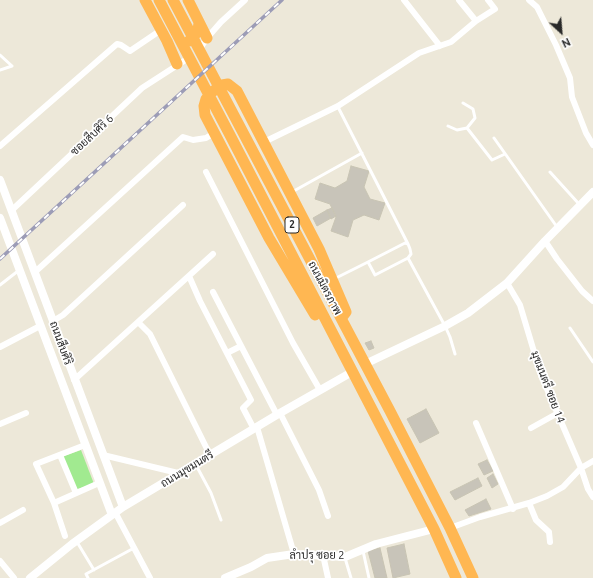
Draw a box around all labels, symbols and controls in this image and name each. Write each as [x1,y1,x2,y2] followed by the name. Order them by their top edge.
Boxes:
[541,12,581,52] north arrow
[560,36,573,50] text: N
[68,112,116,158] street label: ซอยสืบศิริ 6
[285,217,299,233] road number: 2
[305,259,345,317] street label: ถนนมิตรภาพ
[47,319,75,367] street label: ถนนสืบศิริ
[528,349,568,425] street label: มุขมนตรี ซอย 14
[158,448,216,490] street label: ถนนมุขมนตรี
[289,548,345,562] street label: ลำปรุ ซอย 2

